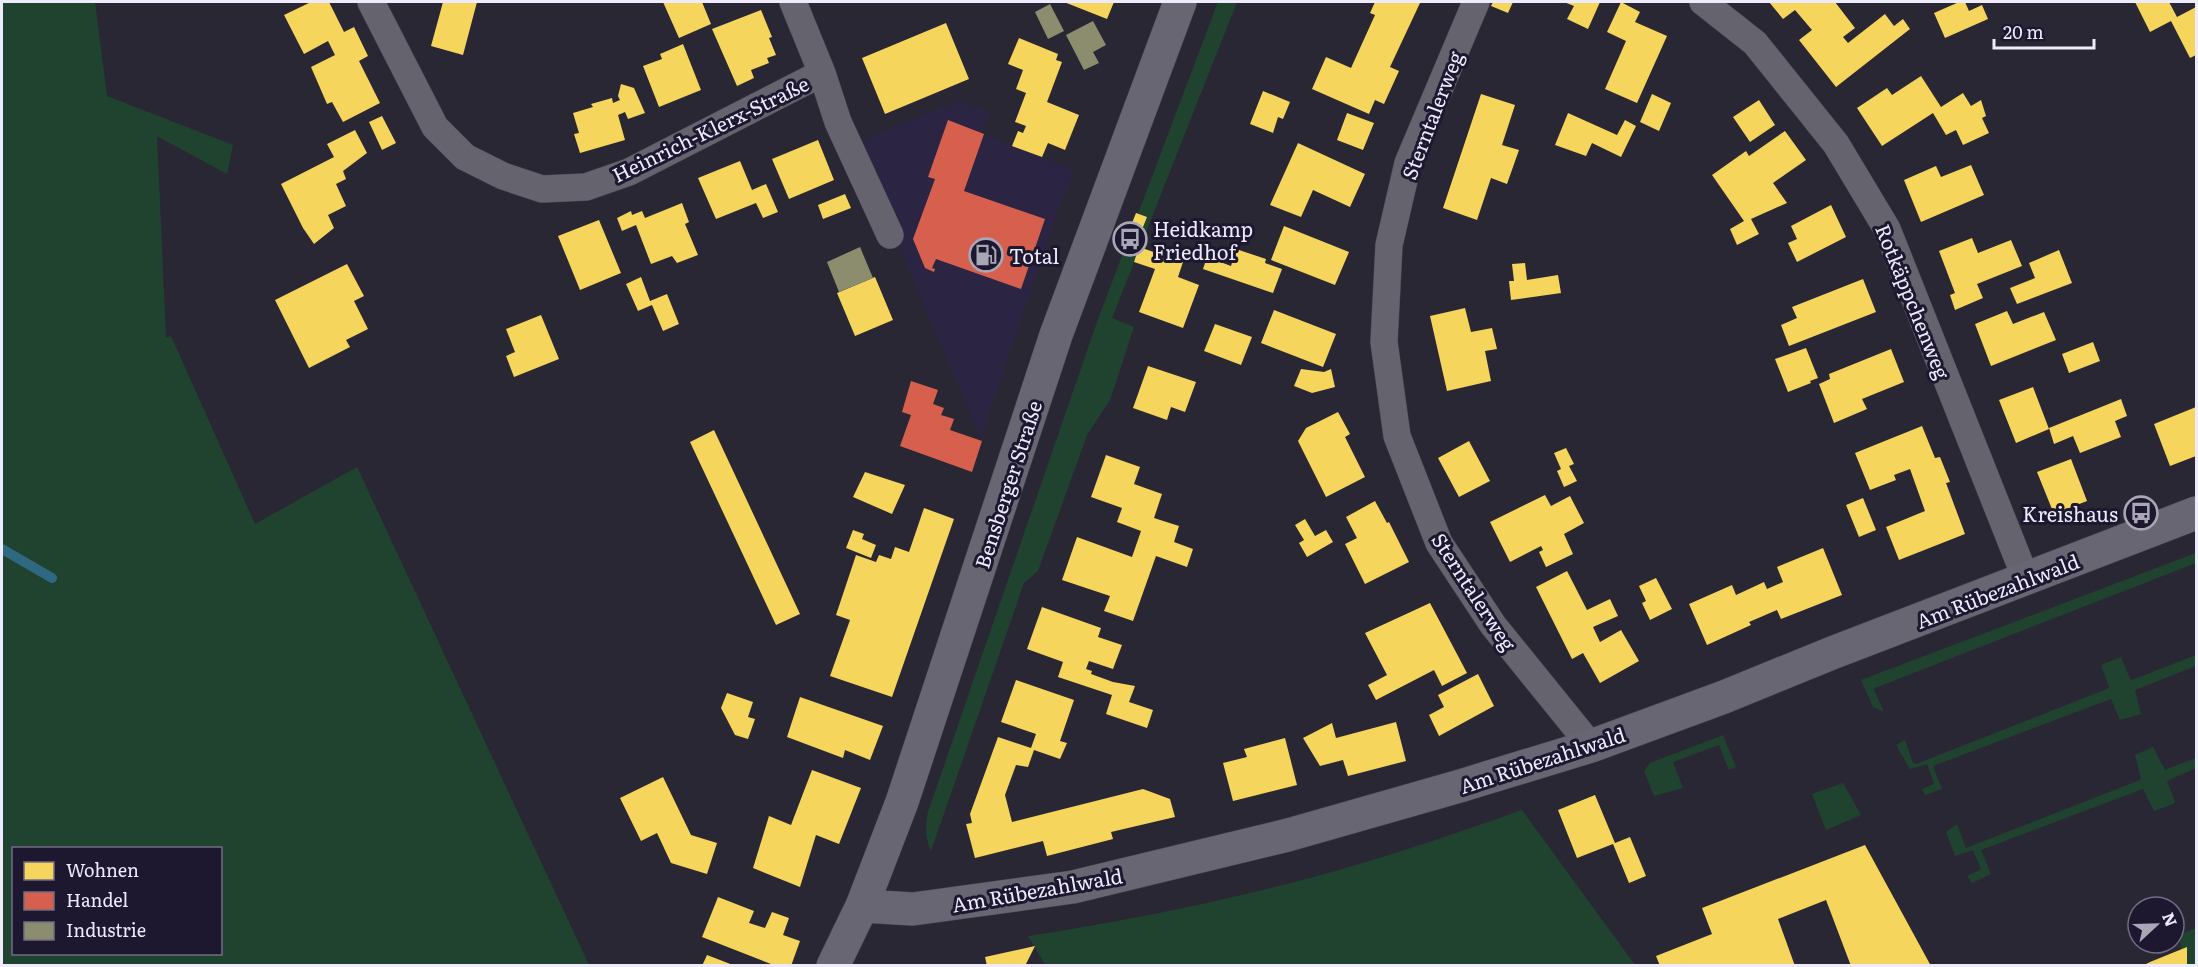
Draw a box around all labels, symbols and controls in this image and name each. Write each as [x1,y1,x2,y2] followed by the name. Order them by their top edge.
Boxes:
[1994,12,2094,50] scale bar
[2003,18,2044,45] text: 20 m
[1393,46,1470,184] street label: Sterntalerweg
[607,67,813,189] street label: Heinrich-Klerx-Straße
[1153,213,1253,266] place label: Heidkamp Friedhof
[1869,219,1959,384] street label: Rotkäppchenweg
[1112,221,1148,257] bus stop icon: Heidkamp Friedhof
[968,237,1004,273] fuel station icon: Total
[1009,240,1059,270] place label: Total
[966,396,1048,572] street label: Bensberger Straße
[2123,495,2159,531] bus stop icon: Kreishaus
[2022,498,2118,528] place label: Kreishaus
[1426,526,1525,657] street label: Sterntalerweg
[1911,545,2083,635] street label: Am Rübezahlwald
[1455,718,1629,800] street label: Am Rübezahlwald
[12,847,222,955] legend
[66,856,139,883] text: Wohnen
[949,859,1125,919] street label: Am Rübezahlwald
[66,886,128,913] text: Handel
[2126,895,2186,955] north arrow
[2157,908,2184,930] text: N
[66,916,146,943] text: Industrie

